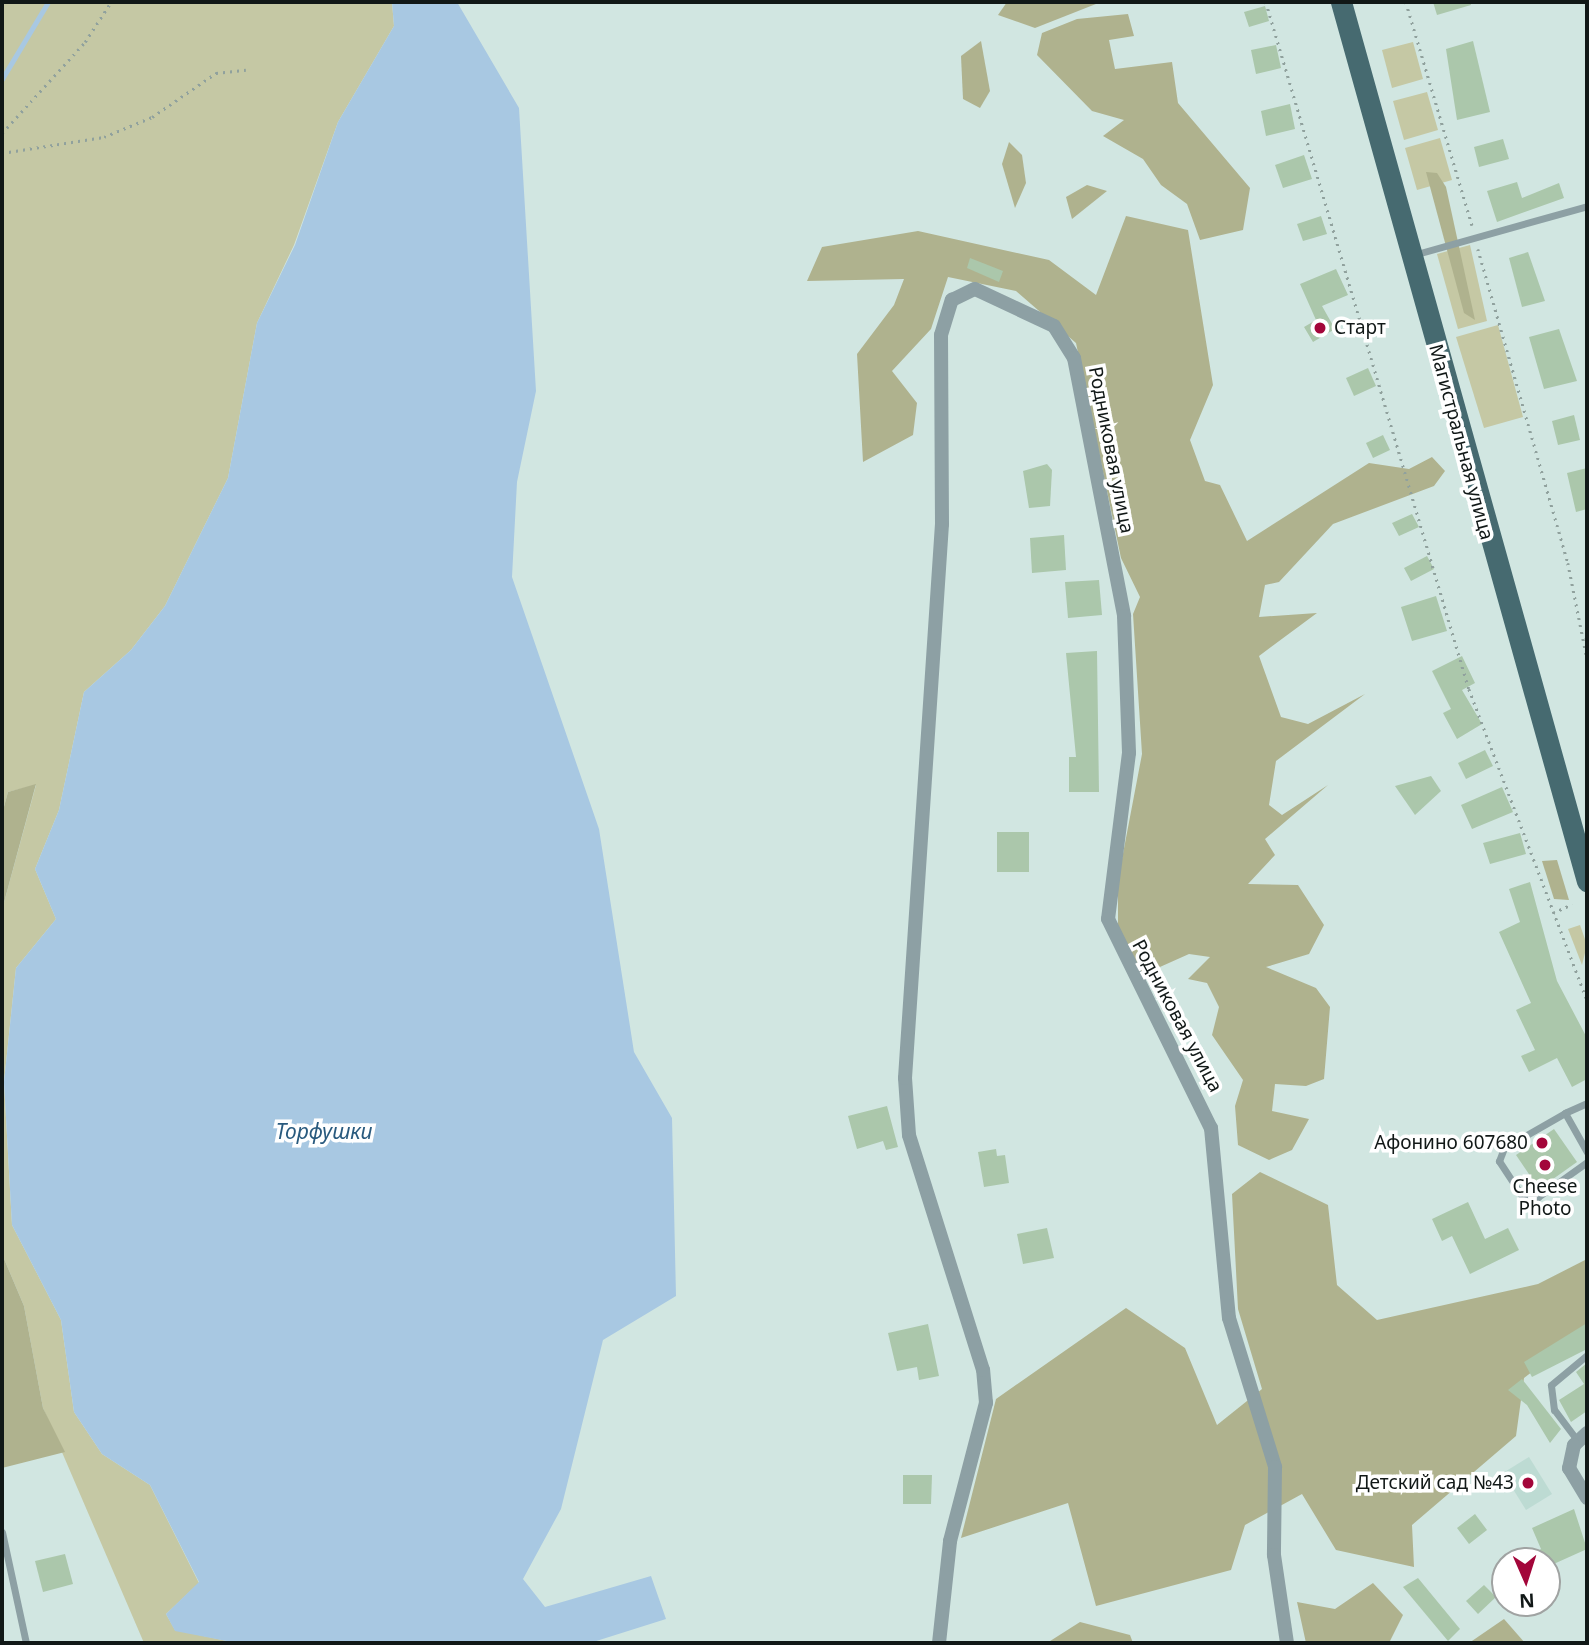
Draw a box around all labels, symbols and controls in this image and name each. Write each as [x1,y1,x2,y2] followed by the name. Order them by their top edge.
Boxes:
[1334,317,1386,339] place label: Старт
[1312,320,1328,336] marker: Старт
[1424,342,1498,542] street label: Магистральная улица
[1084,365,1138,535] street label: Родниковая улица
[1127,936,1227,1096] street label: Родниковая улица
[275,1118,373,1144] water label: Торфушки
[1374,1132,1528,1154] place label: Афонино 607680
[1534,1135,1550,1151] marker: Афонино 607680
[1537,1157,1553,1173] marker: Cheese Photo
[1513,1176,1577,1220] place label: Cheese Photo
[1356,1472,1514,1494] place label: Детский сад №43
[1520,1475,1536,1491] marker: Детский сад №43
[1491,1547,1561,1617] north arrow
[1519,1588,1535,1614] text: N

